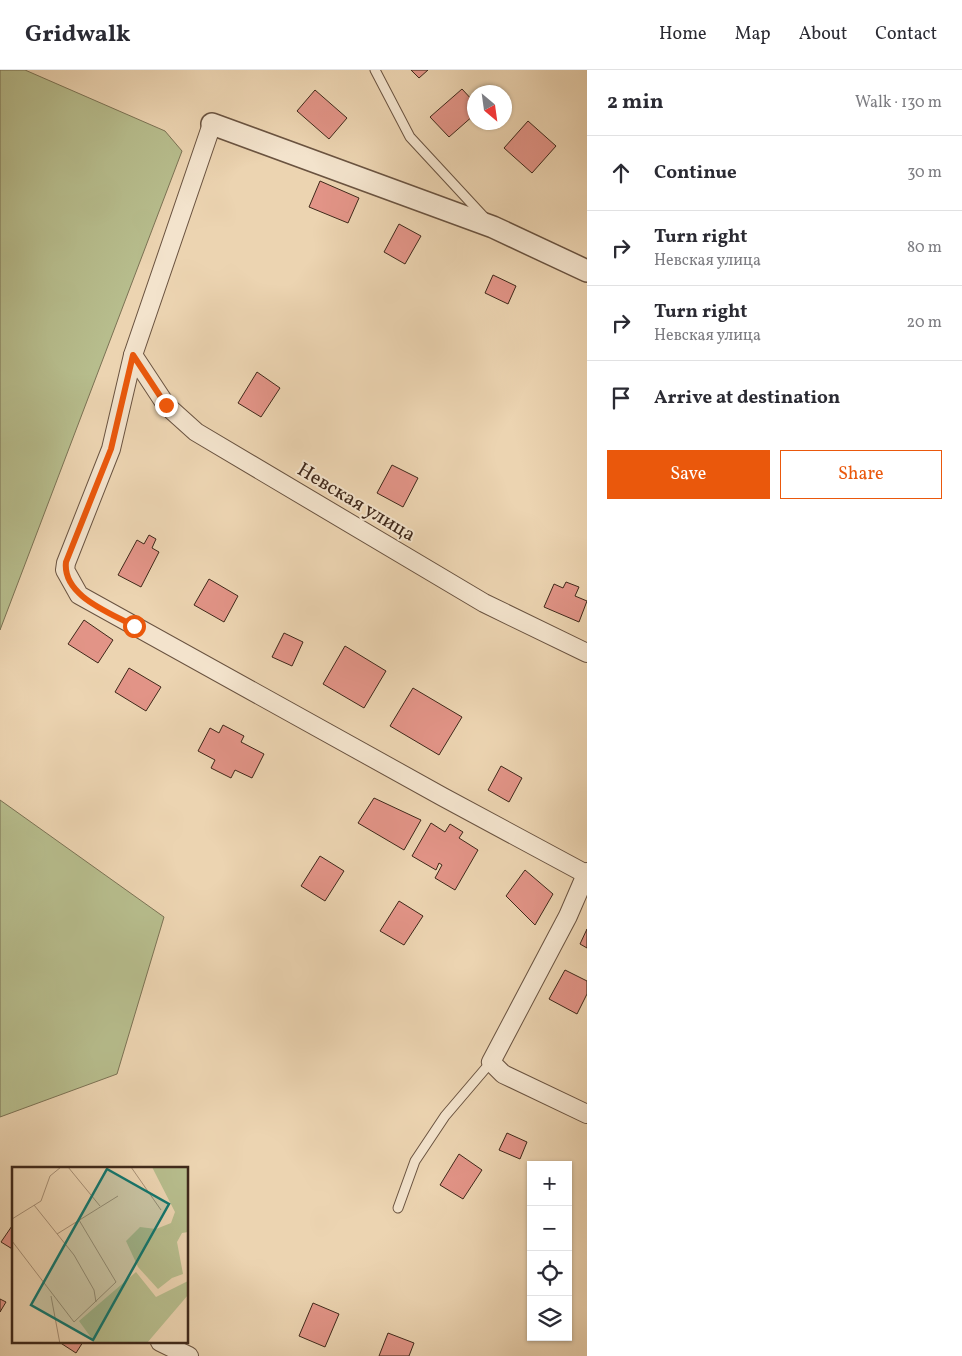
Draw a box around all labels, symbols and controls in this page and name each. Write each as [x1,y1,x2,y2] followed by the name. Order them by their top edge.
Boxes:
[25,18,131,52] text: Gridwalk
[659,22,707,47] text: Home
[735,22,771,47] text: Map
[799,22,847,47] text: About
[875,22,937,47] text: Contact
[467,85,512,130] north arrow
[607,88,664,117] text: 2 min
[855,92,942,114] text: Walk · 130 m
[607,159,635,187] icon: ahead
[654,160,737,186] text: Continue
[907,162,942,184] text: 30 m
[654,224,747,250] text: Turn right
[607,234,635,262] icon: right
[907,237,942,259] text: 80 m
[654,250,761,272] text: Невская улица
[654,299,747,325] text: Turn right
[607,309,635,337] icon: right
[907,312,942,334] text: 20 m
[654,325,761,347] text: Невская улица
[607,384,635,412] icon: arrive
[654,385,840,411] text: Arrive at destination
[155,394,178,417] route end
[607,450,770,499] button: Save
[780,450,942,499] button: Share
[291,457,421,549] street label: Невская улица
[123,615,146,638] route start
[527,1161,572,1341] map controls
[527,1161,572,1206] button: +
[12,1167,189,1344] inset map
[527,1206,572,1251] button: −
[527,1251,572,1296] button: locate
[527,1296,572,1341] button: layers

